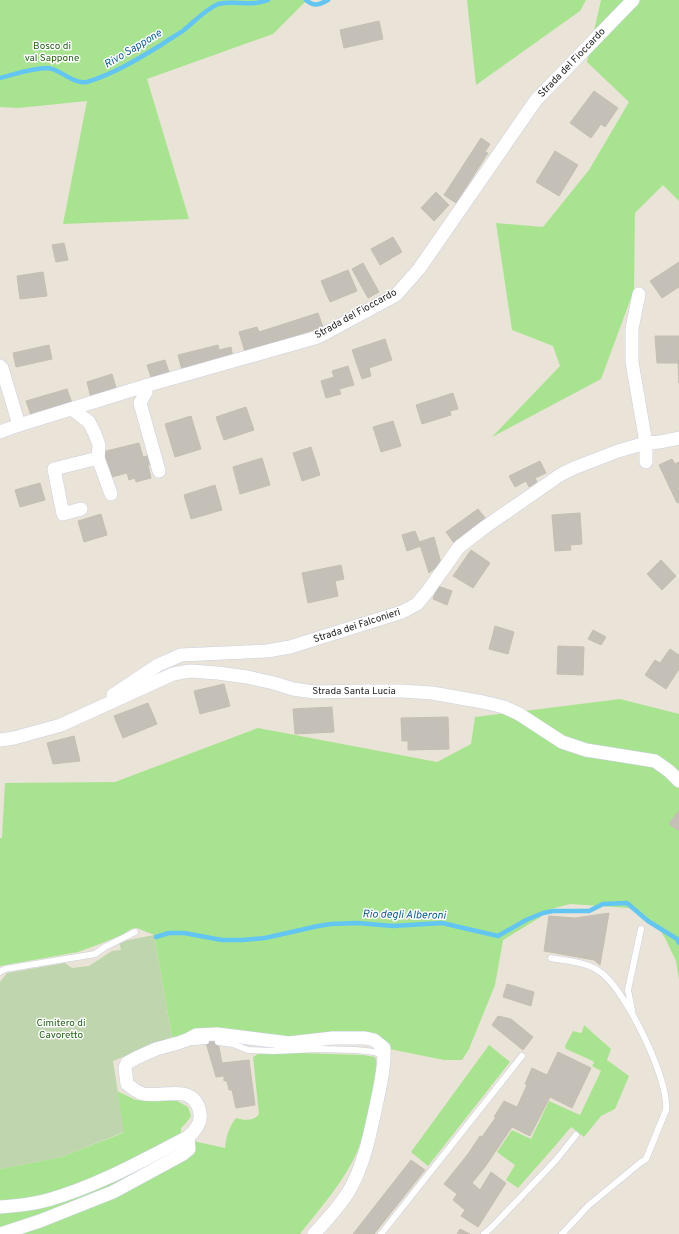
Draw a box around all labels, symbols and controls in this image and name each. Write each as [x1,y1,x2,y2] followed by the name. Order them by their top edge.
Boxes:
[535,25,609,100] street label: Strada del Fioccardo
[102,26,165,72] water label: Rivo Sappone
[25,40,79,65] park label: Bosco di val Sappone
[313,286,400,342] street label: Strada del Fioccardo
[312,606,402,646] street label: Strada dei Falconieri
[312,685,396,698] street label: Strada Santa Lucia
[362,907,447,923] water label: Rio degli Alberoni
[37,1017,85,1042] park label: Cimitero di Cavoretto

